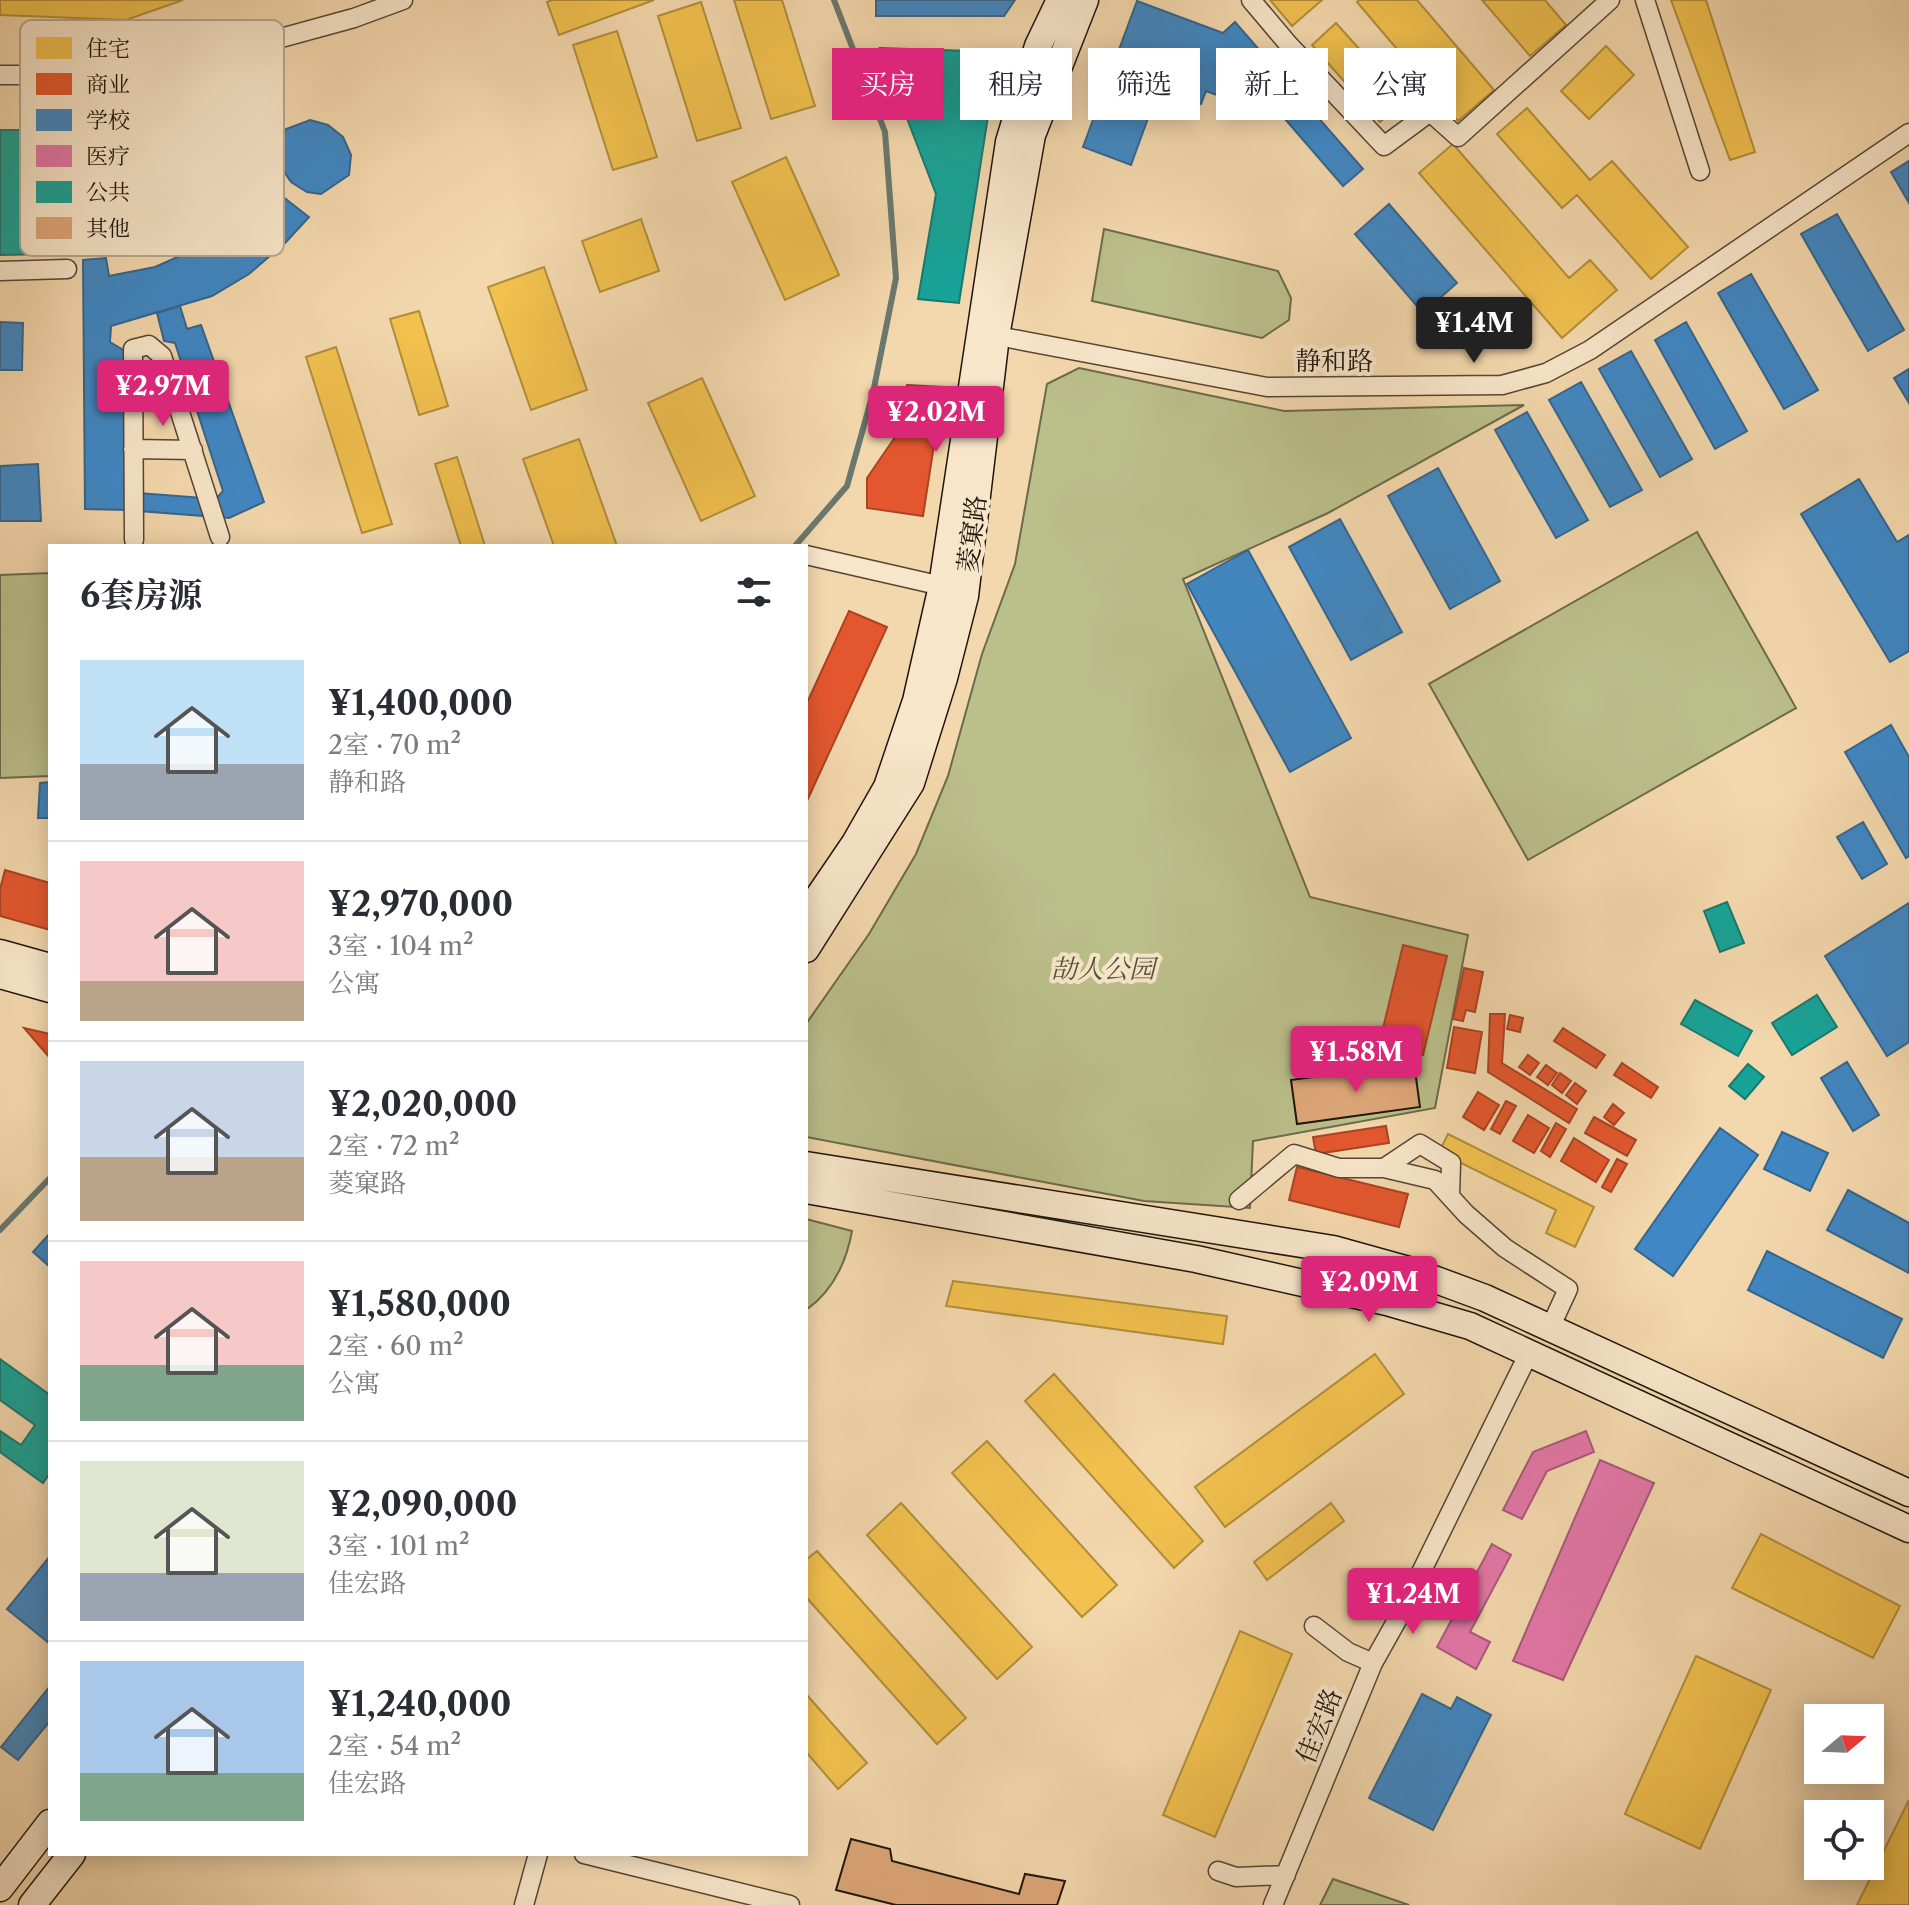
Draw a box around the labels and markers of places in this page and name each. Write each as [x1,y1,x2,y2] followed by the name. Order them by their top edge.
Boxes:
[1418,297,1530,365] pin: ¥1.4M
[98,360,228,428] pin: ¥2.97M
[871,386,1001,454] pin: ¥2.02M
[1291,1026,1421,1094] pin: ¥1.58M
[1304,1256,1434,1324] pin: ¥2.09M
[1348,1568,1478,1636] pin: ¥1.24M

